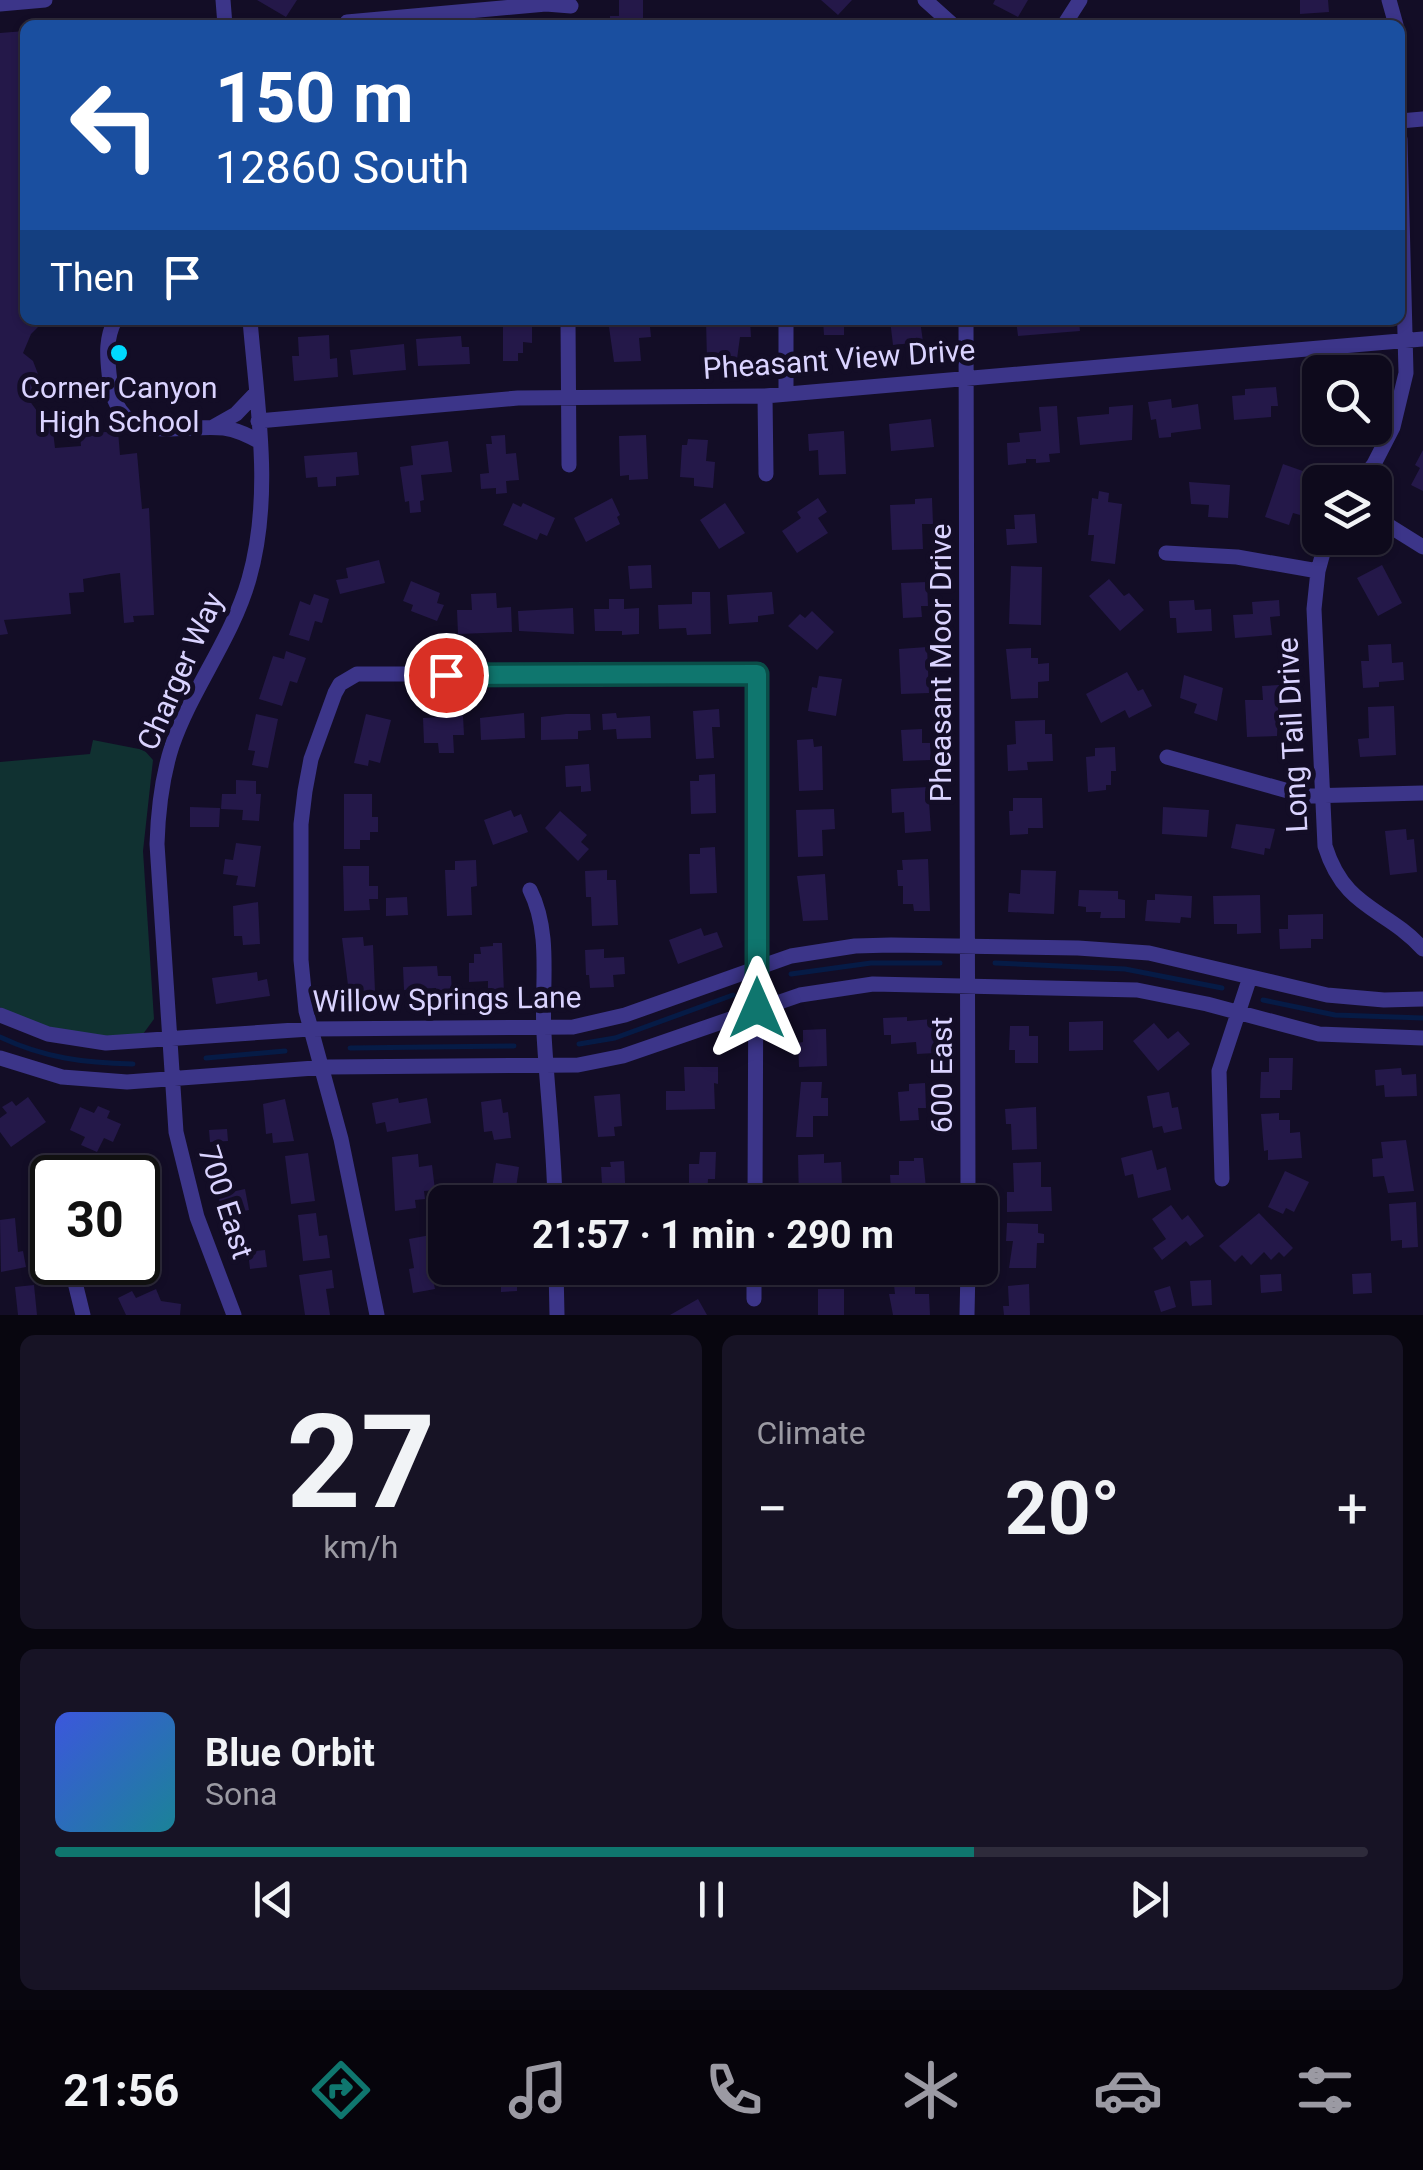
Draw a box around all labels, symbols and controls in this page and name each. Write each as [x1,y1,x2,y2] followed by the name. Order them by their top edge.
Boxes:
[215,57,414,139] text: 150 m
[50,60,180,190] icon: left
[215,141,469,194] text: 12860 South
[155,250,210,305] icon: arrive
[50,256,135,300] text: Then
[702,332,976,386] street label: Pheasant View Drive
[108,342,130,364] marker: Corner Canyon High School
[1302,355,1392,555] map controls
[1302,355,1392,445] button: search
[21,370,217,439] place label: Corner Canyon High School
[1302,465,1392,555] button: layers
[923,524,958,802] street label: Pheasant Moor Drive
[130,587,230,755] street label: Charger Way
[404,633,489,718] pin
[1269,636,1315,834] street label: Long Tail Drive
[419,648,474,703] icon: arrive
[705,956,809,1060] position arrow
[312,979,582,1019] street label: Willow Springs Lane
[924,1017,959,1133] street label: 600 East
[191,1141,261,1263] street label: 700 East
[30,1155,160,1285] speed limit sign: 30
[532,1213,894,1257] text: 21:57 · 1 min · 290 m
[286,1386,435,1539] text: 27
[757,1414,866,1452] text: Climate
[1005,1464,1120,1552] text: 20°
[757,1477,788,1541] text: −
[1337,1477,1368,1541] text: +
[323,1528,398,1566] text: km/h
[205,1731,375,1775] text: Blue Orbit
[205,1775,277,1813] text: Sona
[246,1872,301,1927] icon: previous
[684,1872,739,1927] icon: pause
[1122,1872,1177,1927] icon: next
[306,2055,376,2125] icon: directions
[503,2055,573,2125] icon: music
[699,2055,769,2125] icon: phone
[896,2055,966,2125] icon: climate
[1093,2055,1163,2125] icon: car
[1290,2055,1360,2125] icon: filters
[63,2064,179,2117] text: 21:56

